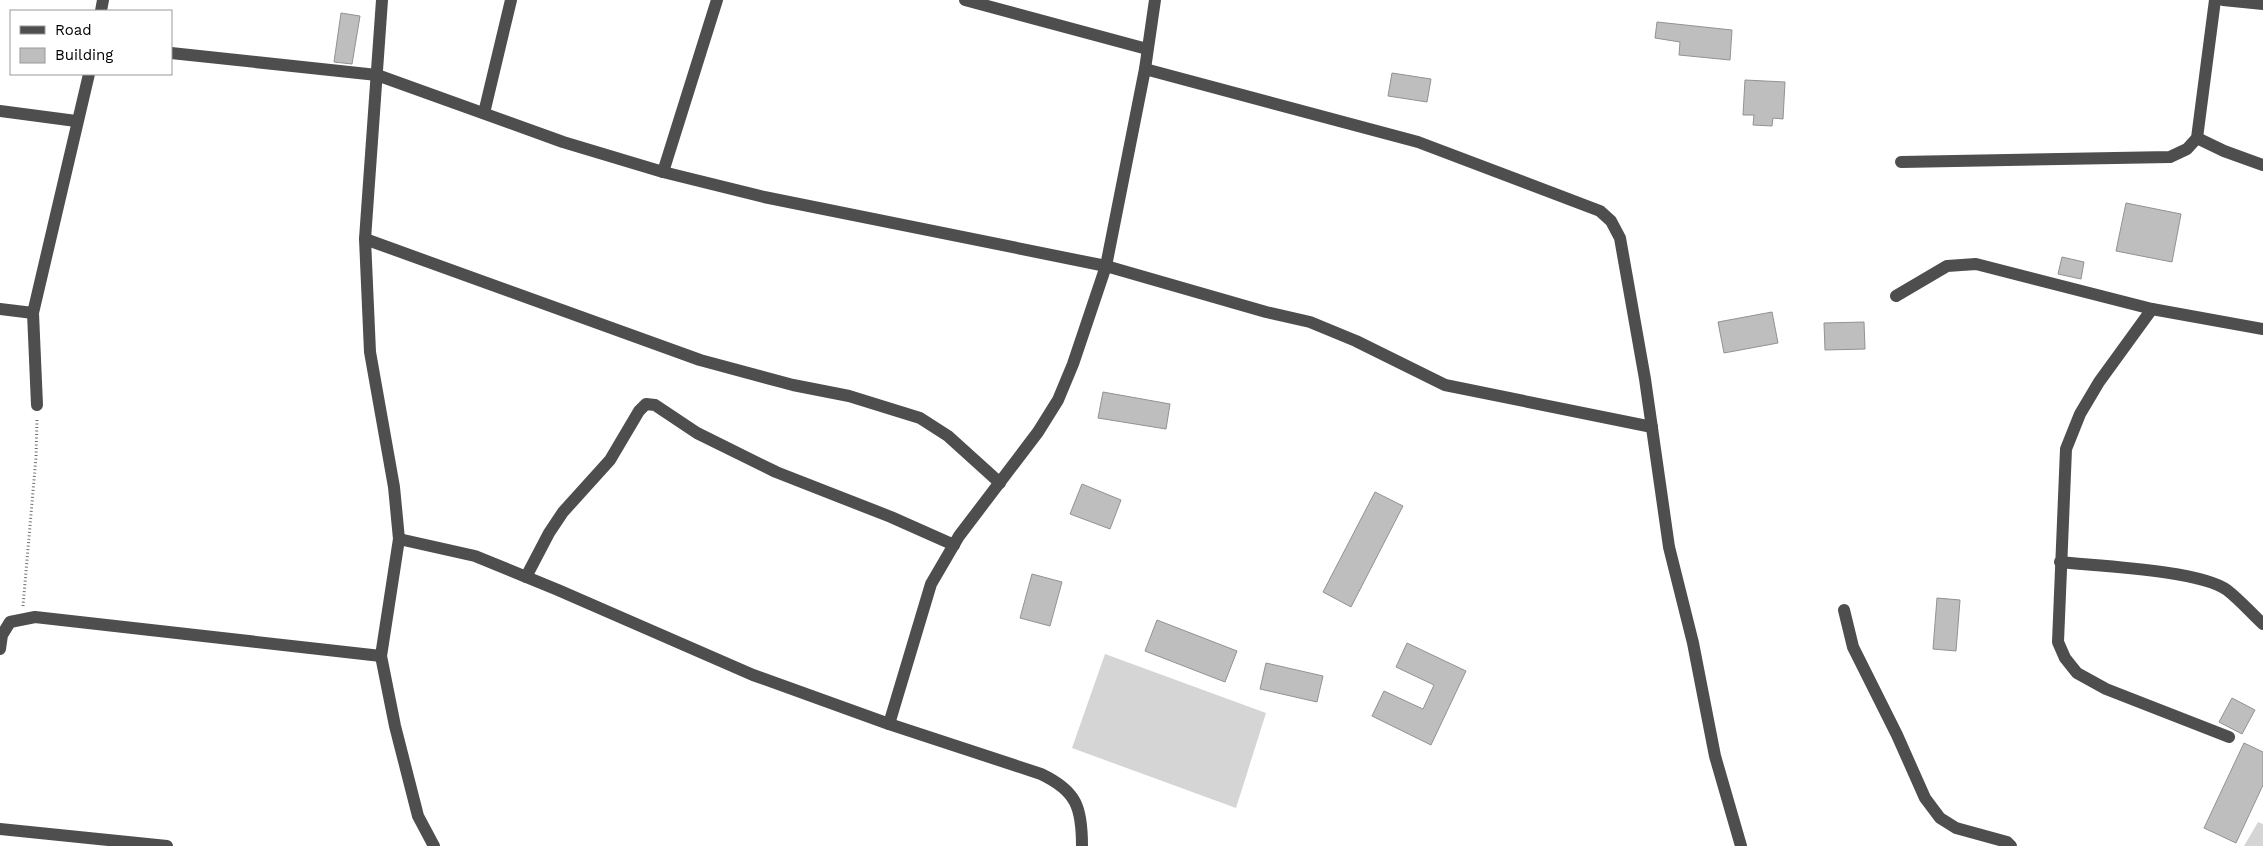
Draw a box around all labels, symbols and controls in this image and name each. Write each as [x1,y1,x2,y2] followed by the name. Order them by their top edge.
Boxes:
[10,10,172,75] legend
[55,21,92,39] text: Road
[55,46,113,64] text: Building

